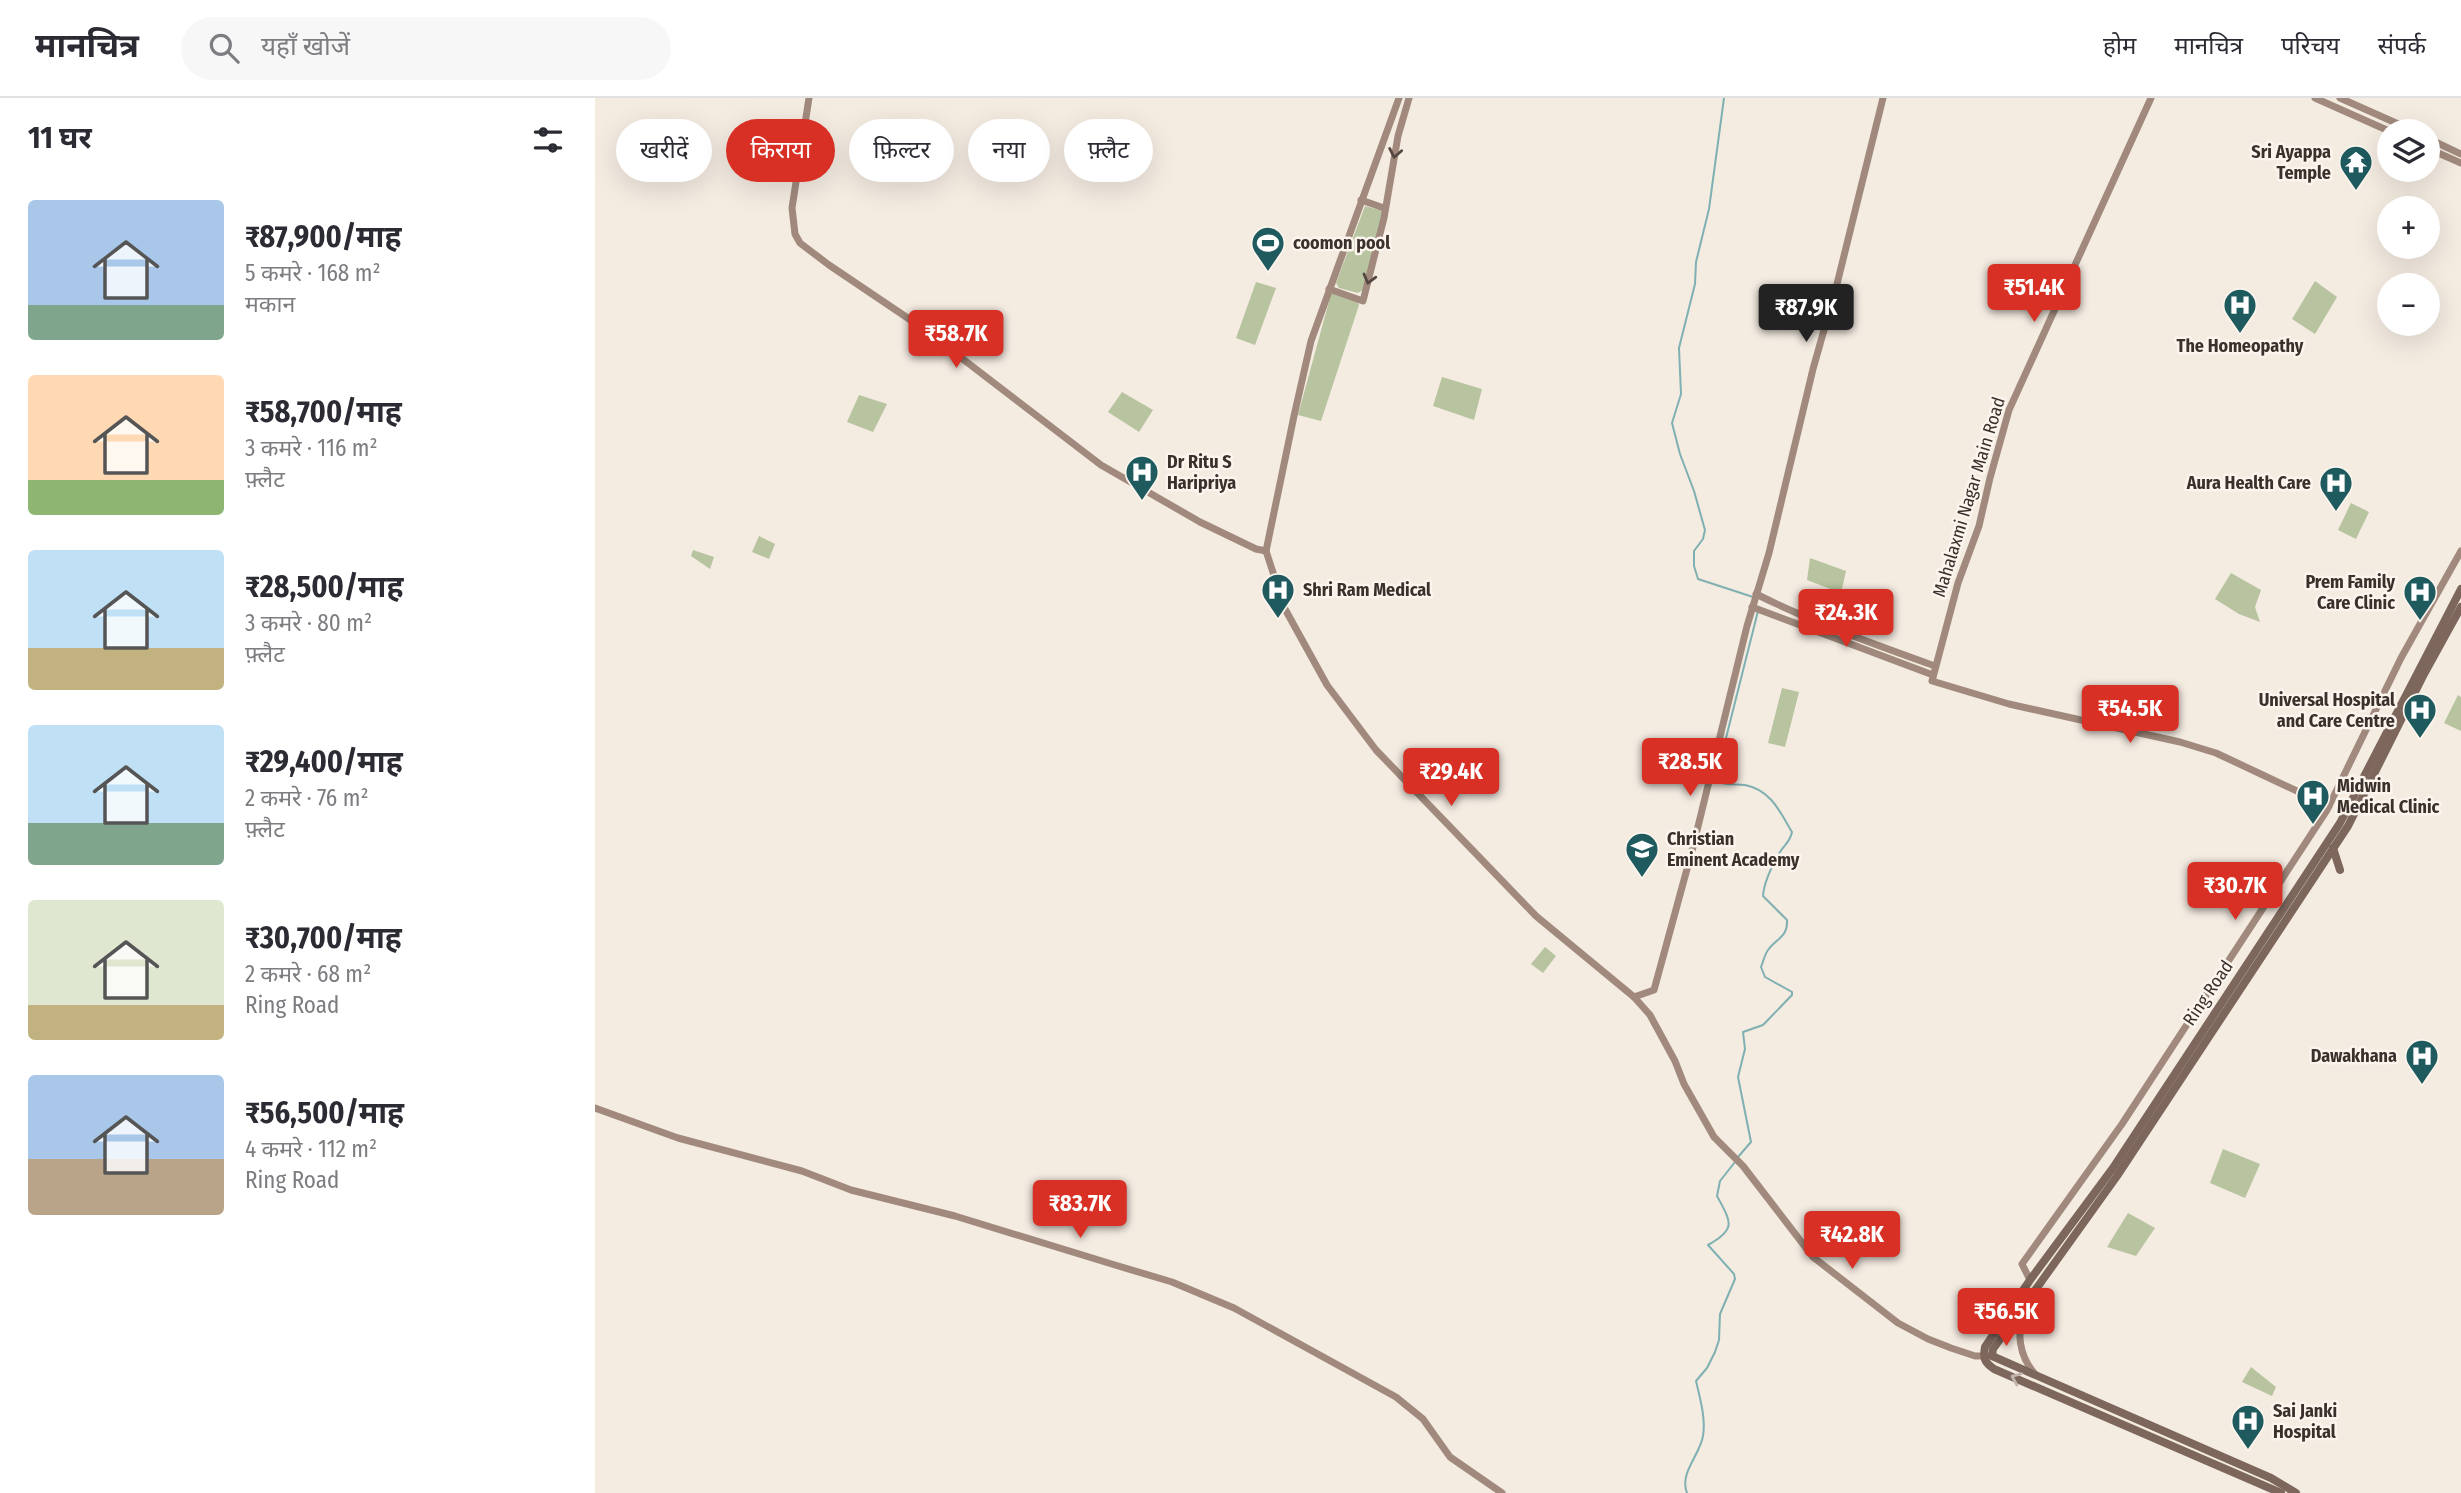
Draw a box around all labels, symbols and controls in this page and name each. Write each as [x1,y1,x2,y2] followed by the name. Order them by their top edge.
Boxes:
[181,17,671,80] search box
[35,26,139,66] text: मानचित्र
[205,29,243,67] icon: search
[261,31,350,62] text: यहाँ खोजें
[2103,32,2136,60] text: होम
[2174,32,2243,60] text: मानचित्र
[2281,32,2340,60] text: परिचय
[2378,32,2426,60] text: संपर्क
[616,119,712,182] chip: खरीदें
[726,119,835,182] chip: किराया
[849,119,954,182] chip: फ़िल्टर
[968,119,1050,182] chip: नया
[1064,119,1153,182] chip: फ़्लैट
[2377,119,2440,336] map controls
[2377,119,2440,182] button: layers
[28,120,92,156] text: 11 घर
[529,121,567,159] icon: filters
[2251,141,2331,184] place label: Sri Ayappa Temple
[2337,143,2375,192] temple icon: Sri Ayappa Temple
[1388,147,1403,159] one-way arrow
[2377,196,2440,259] button: +
[245,219,401,255] text: ₹87,900/माह
[1249,224,1287,273] sports icon: coomon pool
[84,228,168,312] icon: home
[1293,232,1390,254] place label: coomon pool
[245,259,381,287] text: 5 कमरे · 168 m²
[1977,264,2091,324] pin: ₹51.4K
[1363,273,1377,285] one-way arrow
[2004,273,2064,301] text: ₹51.4K
[2377,273,2440,336] button: −
[1749,285,1863,344] pin: ₹87.9K
[2221,286,2259,335] hospital icon: The Homeopathy
[245,290,295,318] text: मकान
[1775,293,1837,321] text: ₹87.9K
[899,310,1013,370] pin: ₹58.7K
[924,319,988,347] text: ₹58.7K
[2177,335,2304,357] place label: The Homeopathy
[245,394,402,430] text: ₹58,700/माह
[1928,394,2010,600] street label: Mahalaxmi Nagar Main Road
[84,403,168,487] icon: home
[245,434,378,462] text: 3 कमरे · 116 m²
[1167,451,1236,494] place label: Dr Ritu S Haripriya
[1123,453,1161,502] hospital icon: Dr Ritu S Haripriya
[2317,464,2355,513] hospital icon: Aura Health Care
[245,465,285,493] text: फ़्लैट
[2186,472,2311,494] place label: Aura Health Care
[245,569,403,605] text: ₹28,500/माह
[1259,571,1297,620] hospital icon: Shri Ram Medical
[2305,571,2395,614] place label: Prem Family Care Clinic
[2401,573,2439,622] hospital icon: Prem Family Care Clinic
[84,578,168,662] icon: home
[1303,579,1431,601] place label: Shri Ram Medical
[1789,589,1903,649] pin: ₹24.3K
[1814,598,1878,626] text: ₹24.3K
[245,609,372,637] text: 3 कमरे · 80 m²
[245,640,285,668] text: फ़्लैट
[2073,686,2187,745] pin: ₹54.5K
[2259,689,2395,732] place label: Universal Hospital and Care Centre
[2401,691,2439,740] hospital icon: Universal Hospital and Care Centre
[2098,694,2162,722] text: ₹54.5K
[1633,738,1747,798] pin: ₹28.5K
[245,744,403,780] text: ₹29,400/माह
[1658,747,1722,775] text: ₹28.5K
[1394,748,1508,808] pin: ₹29.4K
[84,753,168,837] icon: home
[1419,757,1483,785] text: ₹29.4K
[2337,775,2440,818] place label: Midwin Medical Clinic
[2294,777,2332,826] hospital icon: Midwin Medical Clinic
[245,784,369,812] text: 2 कमरे · 76 m²
[245,815,285,843] text: फ़्लैट
[1667,828,1800,871] place label: Christian Eminent Academy
[1623,830,1661,879] school or university icon: Christian Eminent Academy
[2178,862,2292,922] pin: ₹30.7K
[2203,871,2267,899] text: ₹30.7K
[245,920,402,956] text: ₹30,700/माह
[84,928,168,1012] icon: home
[2178,956,2238,1030] street label: Ring Road
[245,960,371,988] text: 2 कमरे · 68 m²
[245,991,339,1019] text: Ring Road
[2403,1037,2441,1086] hospital icon: Dawakhana
[2311,1045,2397,1067] place label: Dawakhana
[245,1095,404,1131] text: ₹56,500/माह
[84,1103,168,1187] icon: home
[245,1135,377,1163] text: 4 कमरे · 112 m²
[245,1166,339,1194] text: Ring Road
[1023,1180,1137,1240] pin: ₹83.7K
[1049,1189,1111,1217] text: ₹83.7K
[1795,1212,1909,1271] pin: ₹42.8K
[1820,1220,1884,1248] text: ₹42.8K
[1949,1288,2063,1348] pin: ₹56.5K
[1974,1297,2038,1325] text: ₹56.5K
[2011,1372,2023,1386] one-way arrow
[2273,1400,2337,1443] place label: Sai Janki Hospital
[2229,1402,2267,1451] hospital icon: Sai Janki Hospital

